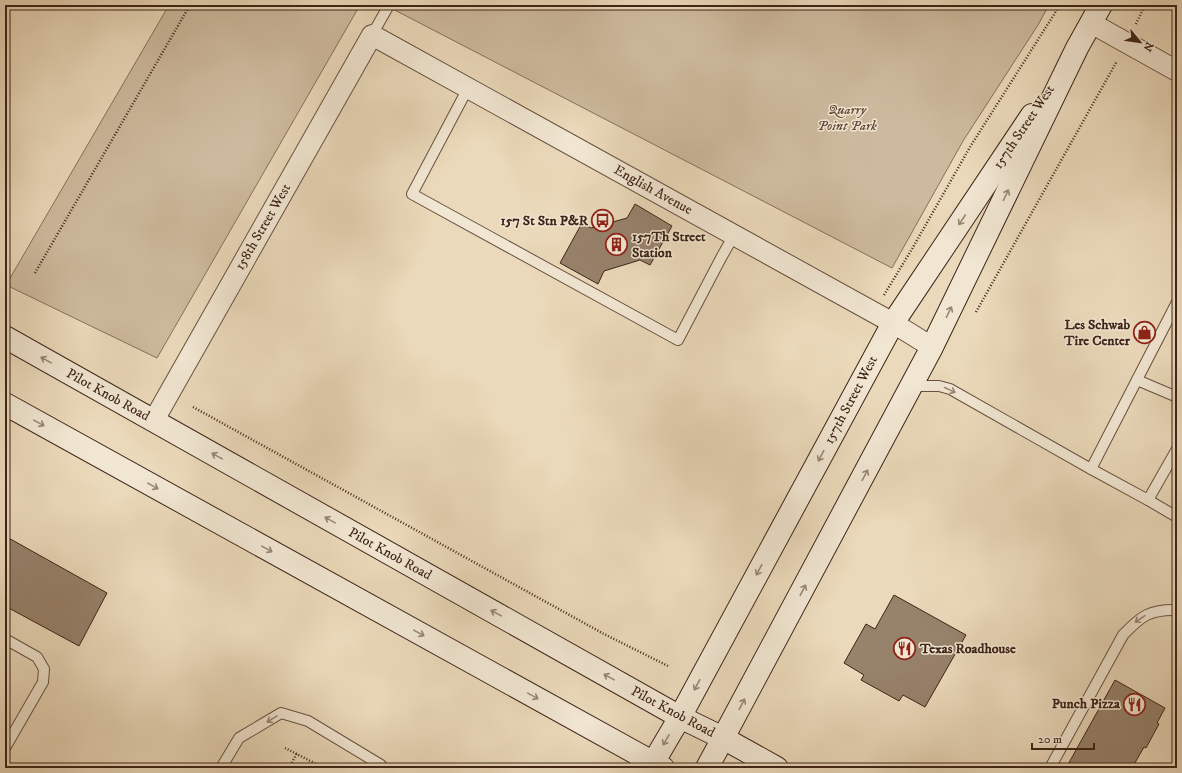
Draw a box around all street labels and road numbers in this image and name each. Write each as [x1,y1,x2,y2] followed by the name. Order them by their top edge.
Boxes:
[989,81,1059,172] street label: 157th Street West
[610,161,696,219] street label: English Avenue
[231,180,295,274] street label: 158th Street West
[820,352,882,447] street label: 157th Street West
[63,365,153,425] street label: Pilot Knob Road
[345,524,435,584] street label: Pilot Knob Road
[628,682,718,742] street label: Pilot Knob Road

